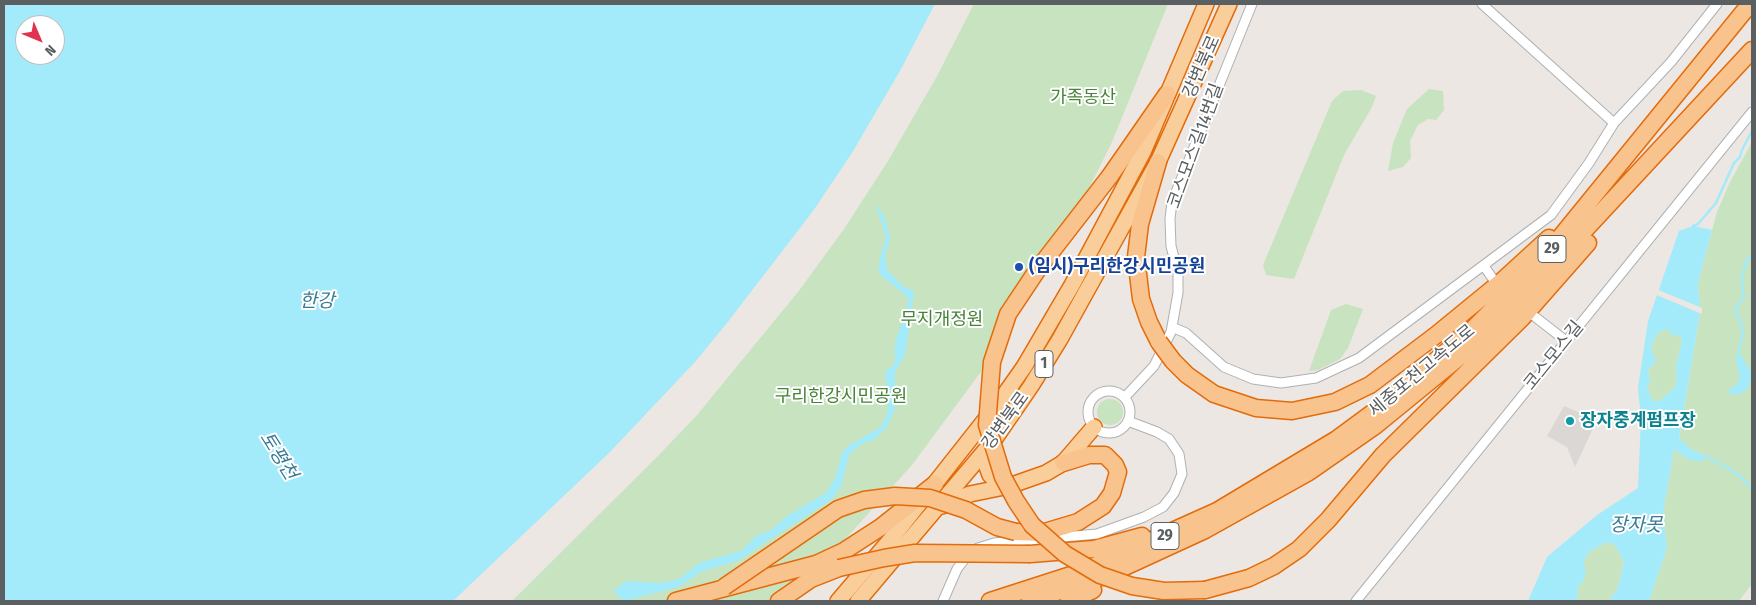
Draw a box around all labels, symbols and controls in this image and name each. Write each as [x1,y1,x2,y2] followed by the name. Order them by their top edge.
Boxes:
[15,15,65,65] north arrow
[1179,32,1225,102] street label: 강변북로
[41,41,59,59] text: N
[1163,80,1229,212] street label: 코스모스길14번길
[1050,87,1116,109] park label: 가족동산
[1538,235,1566,262] road number: 29
[1029,256,1205,278] place label: (임시)구리한강시민공원
[1013,261,1025,273] marker: (임시)구리한강시민공원
[300,291,334,313] water label: 한강
[901,309,983,331] park label: 무지개정원
[1520,317,1588,395] street label: 코스모스길
[1364,320,1480,422] street label: 세종포천고속도로
[1035,350,1053,378] road number: 1
[775,386,907,408] park label: 구리한강시민공원
[978,388,1034,454] street label: 강변북로
[1580,410,1696,432] place label: 장자중계펌프장
[1564,415,1576,427] marker: 장자중계펌프장
[254,428,302,484] water label: 토평천
[1610,515,1662,537] water label: 장자못
[1151,522,1179,550] road number: 29

